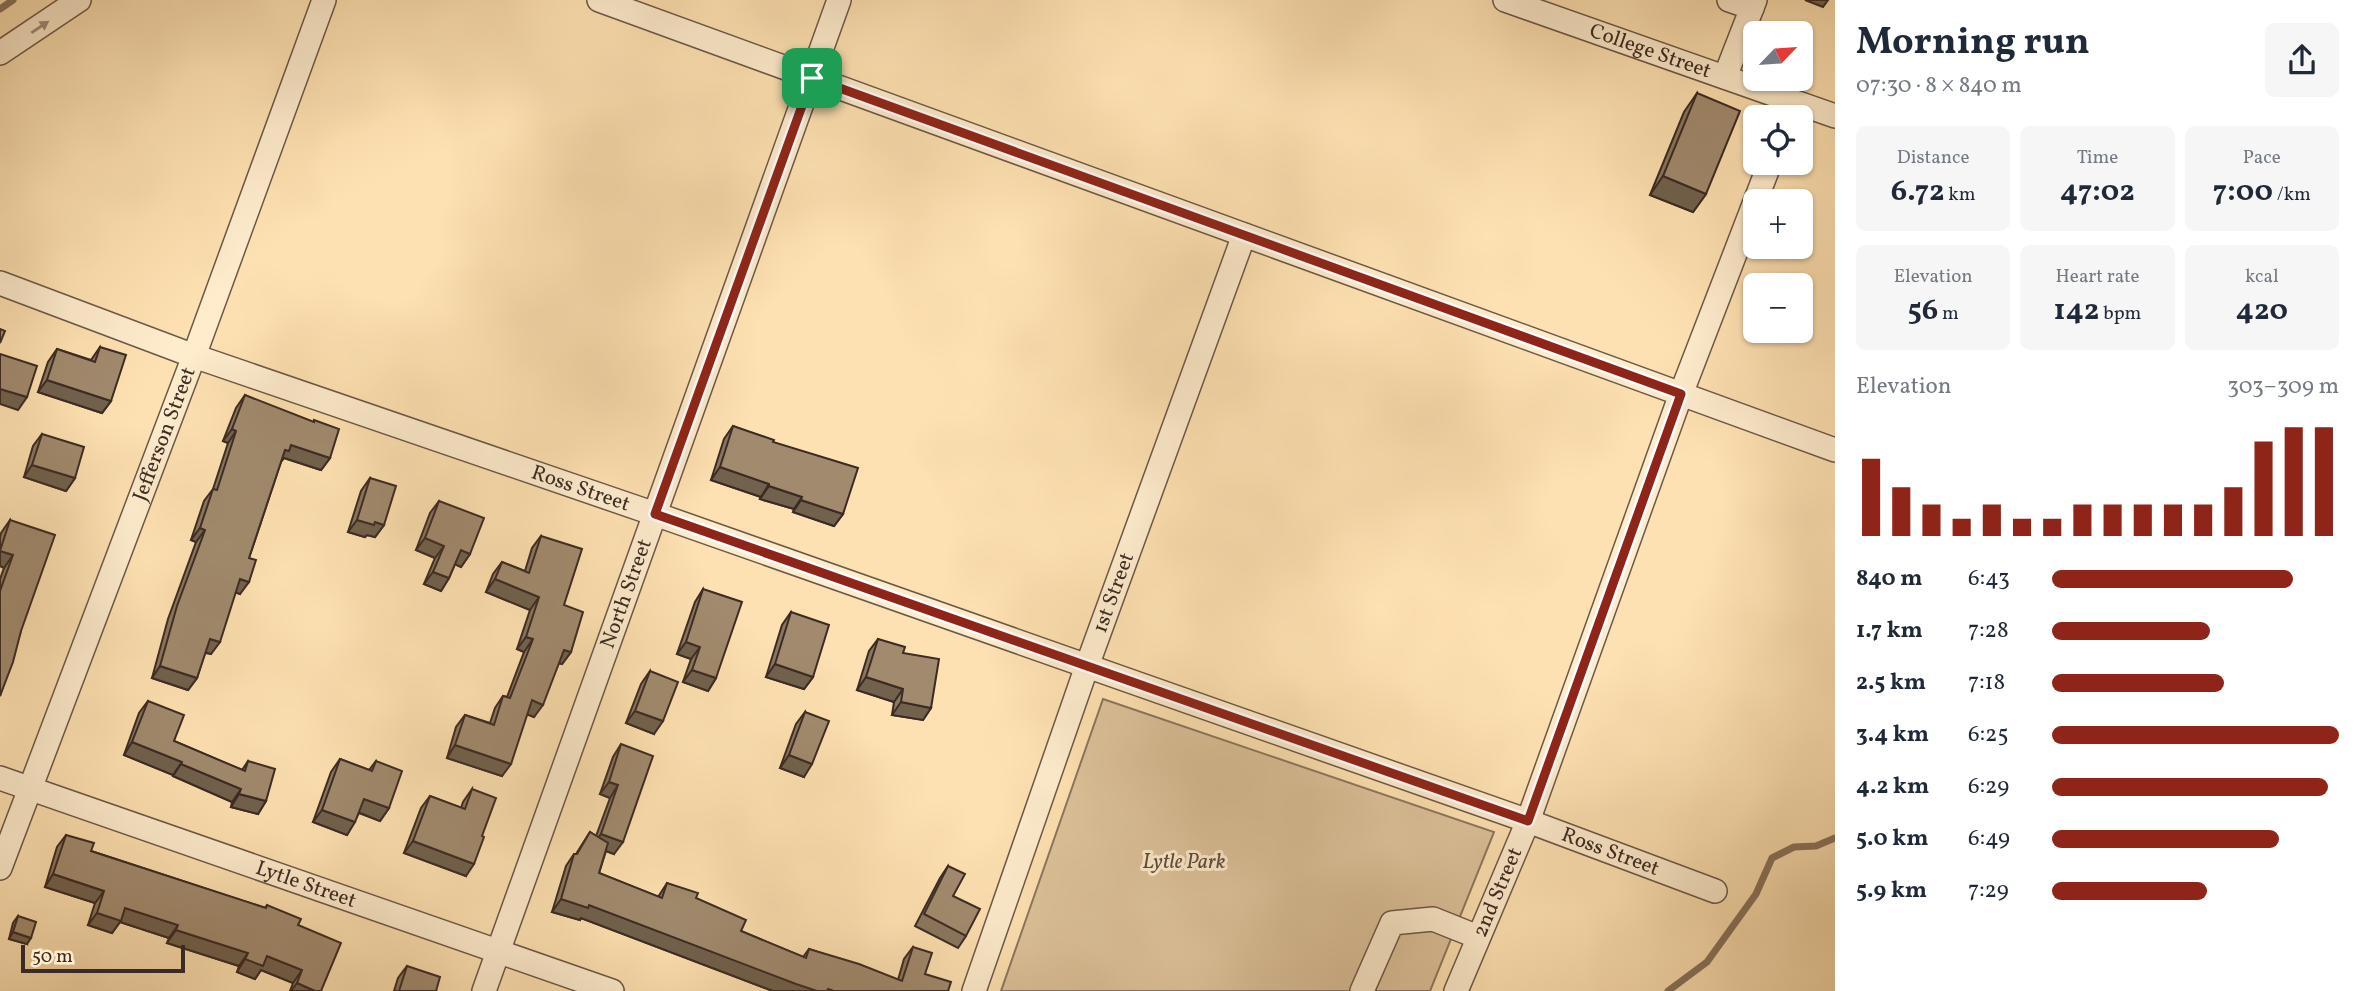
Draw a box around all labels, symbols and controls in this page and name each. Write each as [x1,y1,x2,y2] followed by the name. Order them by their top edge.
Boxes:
[1585,16,1715,86] street label: College Street
[1856,17,2090,70] text: Morning run
[30,21,49,34] one-way arrow
[1743,21,1813,91] north arrow
[1743,21,1813,343] map controls
[2265,23,2339,97] button: share
[782,48,842,108] pin
[793,59,831,97] icon: arrive
[1856,70,2022,102] text: 07:30 · 8 × 840 m
[1743,105,1813,175] button: locate
[1897,145,1970,171] text: Distance
[2077,145,2118,171] text: Time
[2243,145,2281,171] text: Pace
[1891,171,1945,213] text: 6.72
[2060,171,2135,213] text: 47:02
[2213,171,2273,213] text: 7:00
[1945,182,1976,208] text: km
[2273,182,2311,208] text: /km
[1743,189,1813,259] button: +
[1894,264,1973,290] text: Elevation
[2056,264,2139,290] text: Heart rate
[2245,264,2279,290] text: kcal
[1743,273,1813,343] button: −
[1907,290,1938,332] text: 56
[2054,290,2099,332] text: 142
[2236,290,2288,332] text: 420
[1938,301,1959,327] text: m
[2099,301,2141,327] text: bpm
[126,363,203,505] street label: Jefferson Street
[1856,371,1952,403] text: Elevation
[2227,371,2339,403] text: 303–309 m
[527,458,634,519] street label: Ross Street
[593,535,659,653] street label: North Street
[1086,548,1142,637] street label: 1st Street
[1856,563,1922,595] text: 840 m
[1968,563,2010,595] text: 6:43
[1856,615,1923,647] text: 1.7 km
[1968,615,2009,647] text: 7:28
[1856,667,1926,699] text: 2.5 km
[1968,667,2005,699] text: 7:18
[1856,719,1929,751] text: 3.4 km
[1968,719,2008,751] text: 6:25
[1856,771,1929,803] text: 4.2 km
[1968,771,2009,803] text: 6:29
[1557,820,1663,883] street label: Ross Street
[1856,823,1929,855] text: 5.0 km
[1968,823,2010,855] text: 6:49
[1466,843,1530,942] street label: 2nd Street
[1142,848,1226,877] park label: Lytle Park
[252,854,360,915] street label: Lytle Street
[1856,875,1927,907] text: 5.9 km
[1968,875,2009,907] text: 7:29
[21,942,186,974] scale bar
[32,944,73,970] text: 50 m

